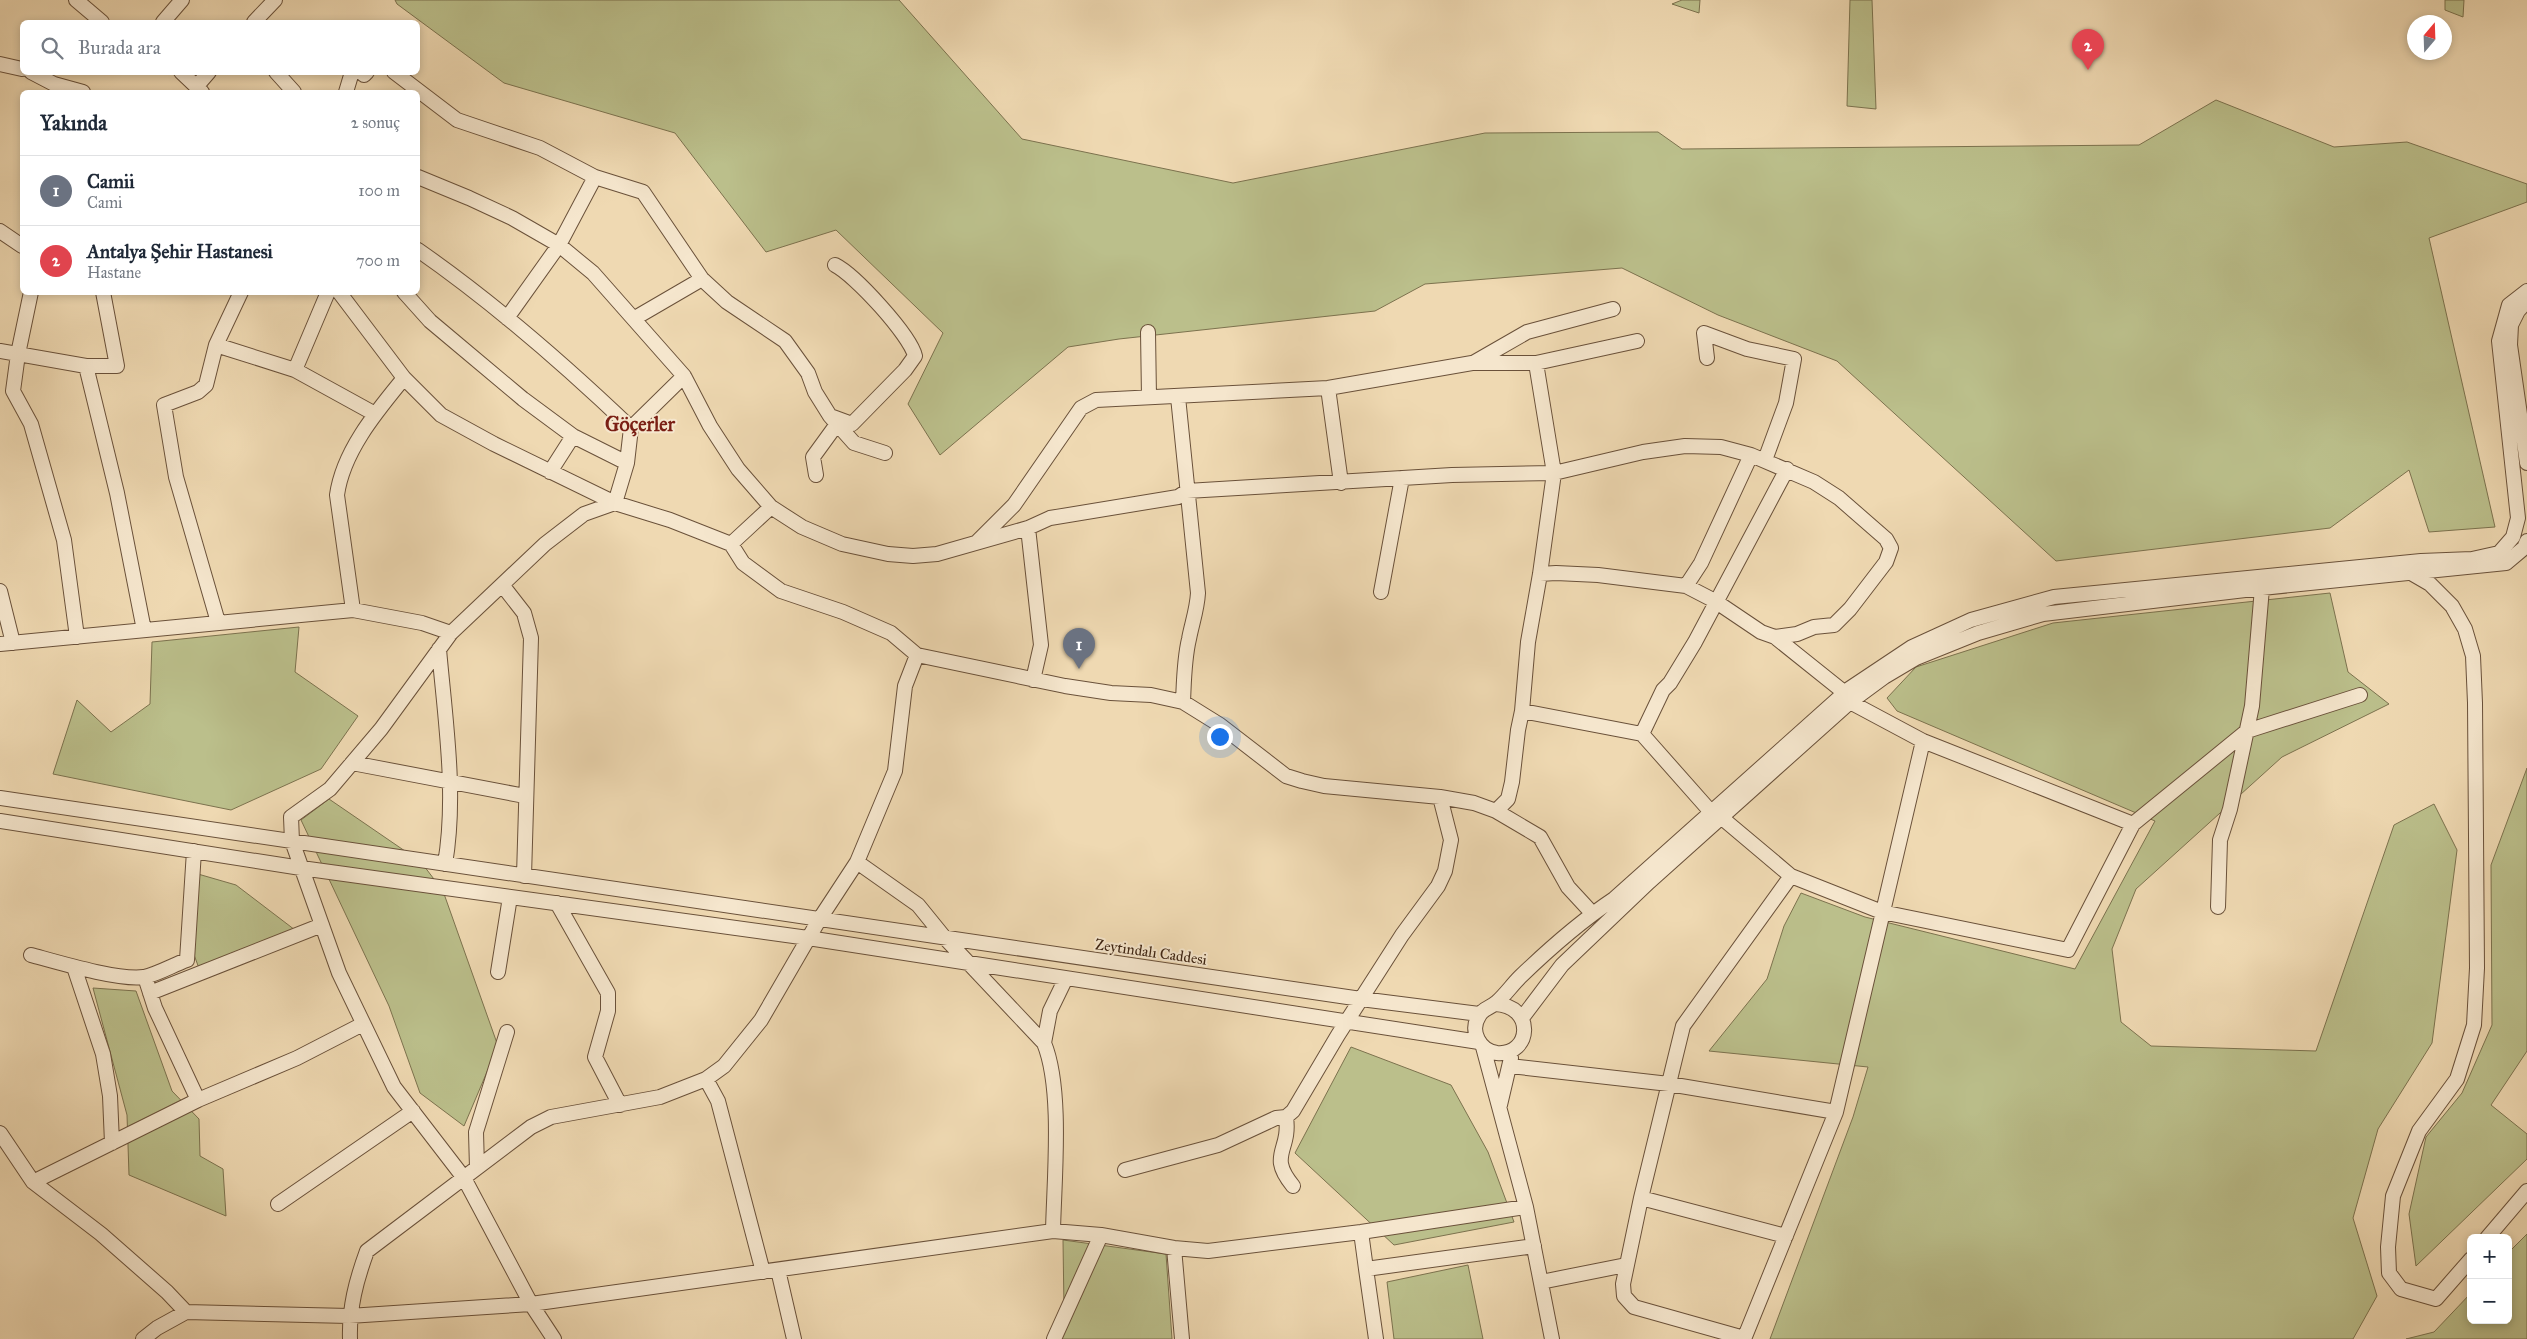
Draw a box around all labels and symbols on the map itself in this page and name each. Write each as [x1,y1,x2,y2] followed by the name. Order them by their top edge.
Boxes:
[2407,15,2452,60] north arrow
[2072,29,2104,70] pin: 2
[605,412,676,437] district label: Göçerler
[1063,628,1095,669] pin: 1
[1207,724,1233,750] your location
[1094,935,1208,969] street label: Zeytindalı Caddesi

